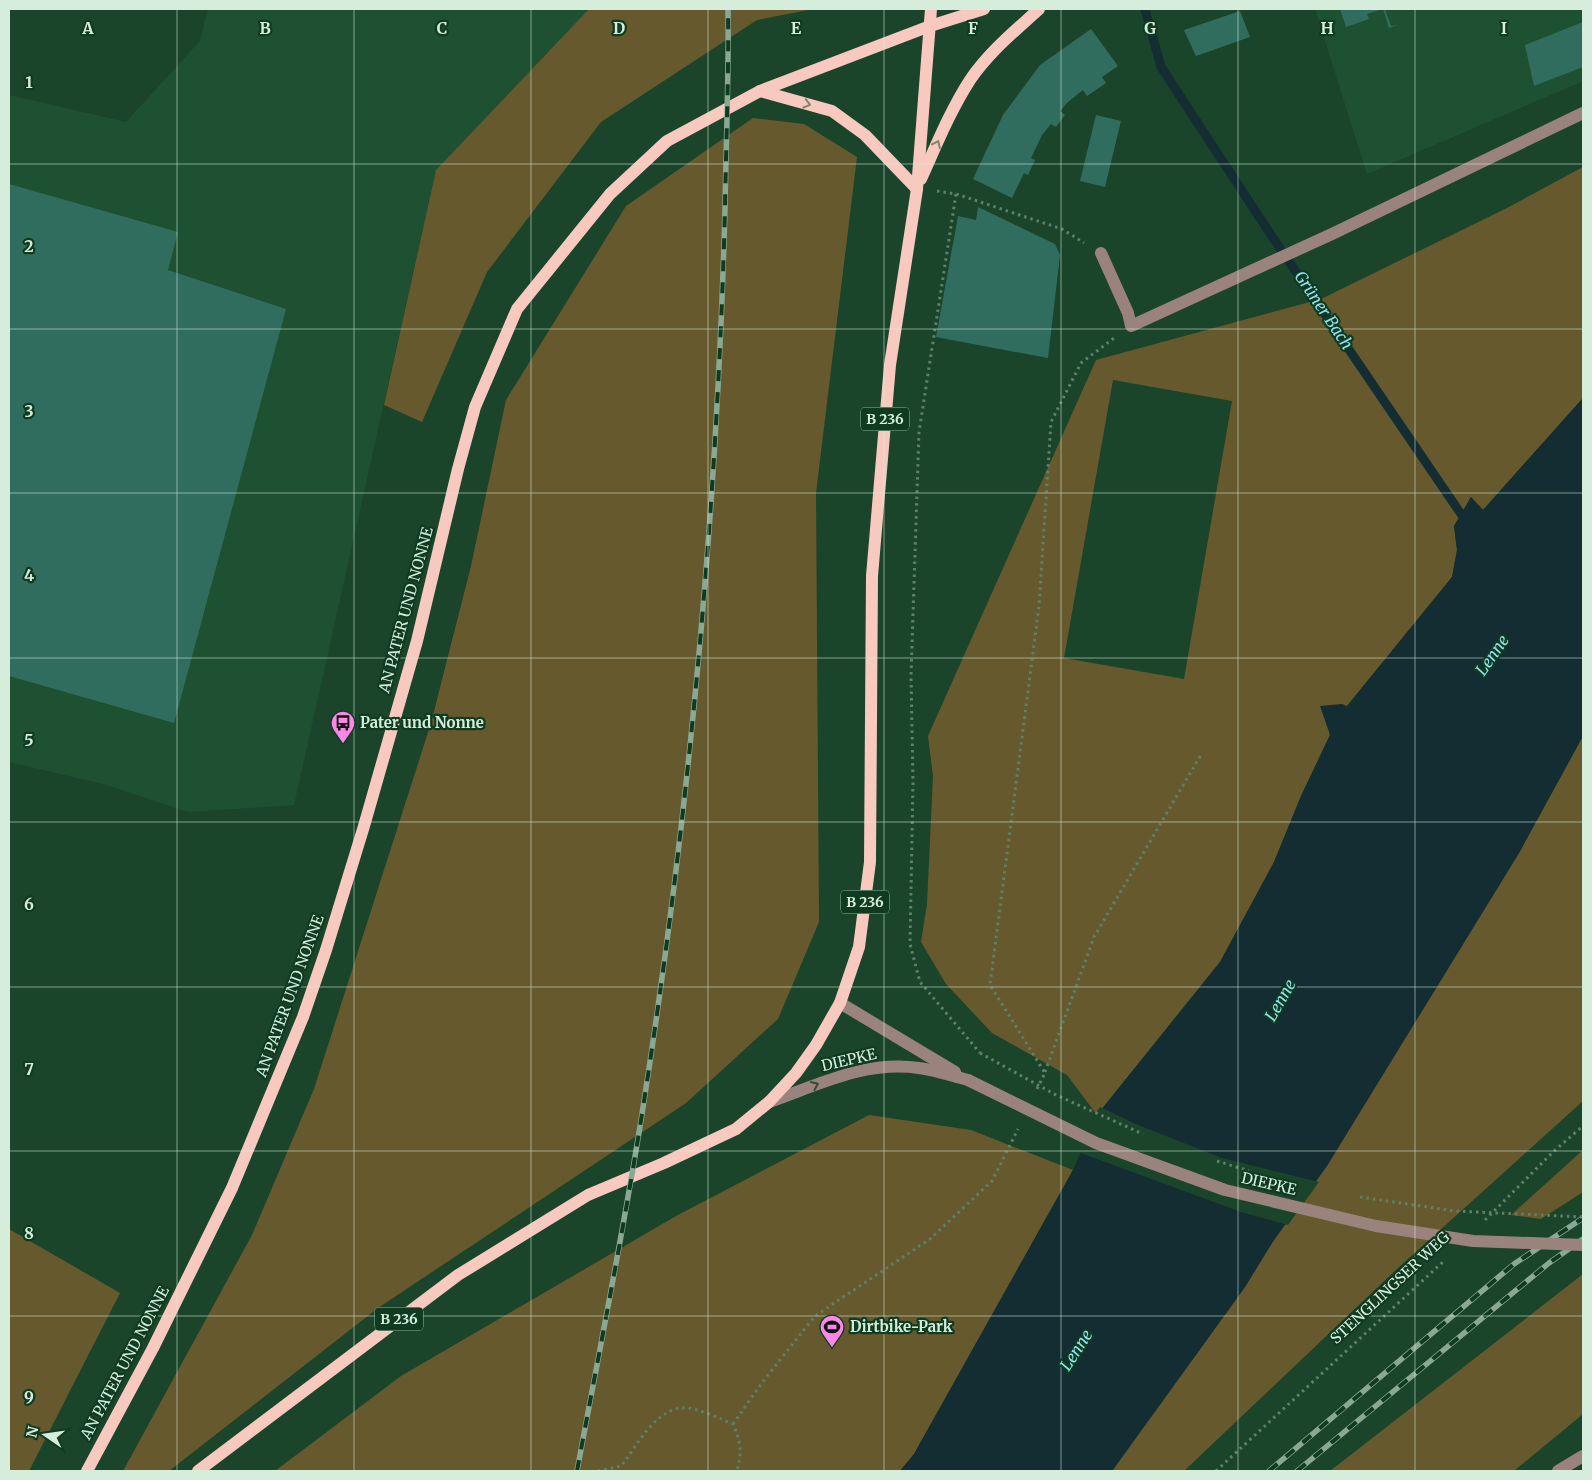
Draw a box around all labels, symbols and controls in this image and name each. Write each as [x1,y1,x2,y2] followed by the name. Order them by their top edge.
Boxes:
[81,18,94,38] text: A
[259,18,271,38] text: B
[437,18,447,38] text: C
[613,18,625,38] text: D
[791,18,802,38] text: E
[968,18,978,38] text: F
[1144,18,1156,38] text: G
[1320,18,1334,38] text: H
[1501,18,1507,38] text: I
[25,72,33,92] text: 1
[802,99,811,109] one-way arrow
[931,140,942,149] one-way arrow
[24,236,34,256] text: 2
[1290,267,1358,353] water label: Grüner Bach
[24,401,34,421] text: 3
[861,408,909,430] road number: B 236
[374,524,437,696] street label: AN PATER UND NONNE
[24,565,34,585] text: 4
[1471,631,1513,679] water label: Lenne
[330,710,356,744] bus stop icon: Pater und Nonne
[360,713,484,732] place label: Pater und Nonne
[24,730,34,750] text: 5
[841,890,889,914] road number: B 236
[24,894,34,914] text: 6
[251,912,328,1080] street label: AN PATER UND NONNE
[1260,976,1300,1024] water label: Lenne
[819,1044,879,1075] street label: DIEPKE
[24,1059,34,1079] text: 7
[810,1080,819,1091] one-way arrow
[1240,1168,1299,1199] street label: DIEPKE
[24,1223,34,1243] text: 8
[1326,1227,1453,1348] street label: STENGLINGSER WEG
[76,1282,173,1444] street label: AN PATER UND NONNE
[375,1308,423,1330] road number: B 236
[819,1314,845,1348] sports icon: Dirtbike-Park
[850,1317,953,1336] place label: Dirtbike-Park
[1055,1326,1097,1374] water label: Lenne
[24,1387,34,1407] text: 9
[20,1410,70,1460] north arrow
[22,1425,42,1439] text: N

